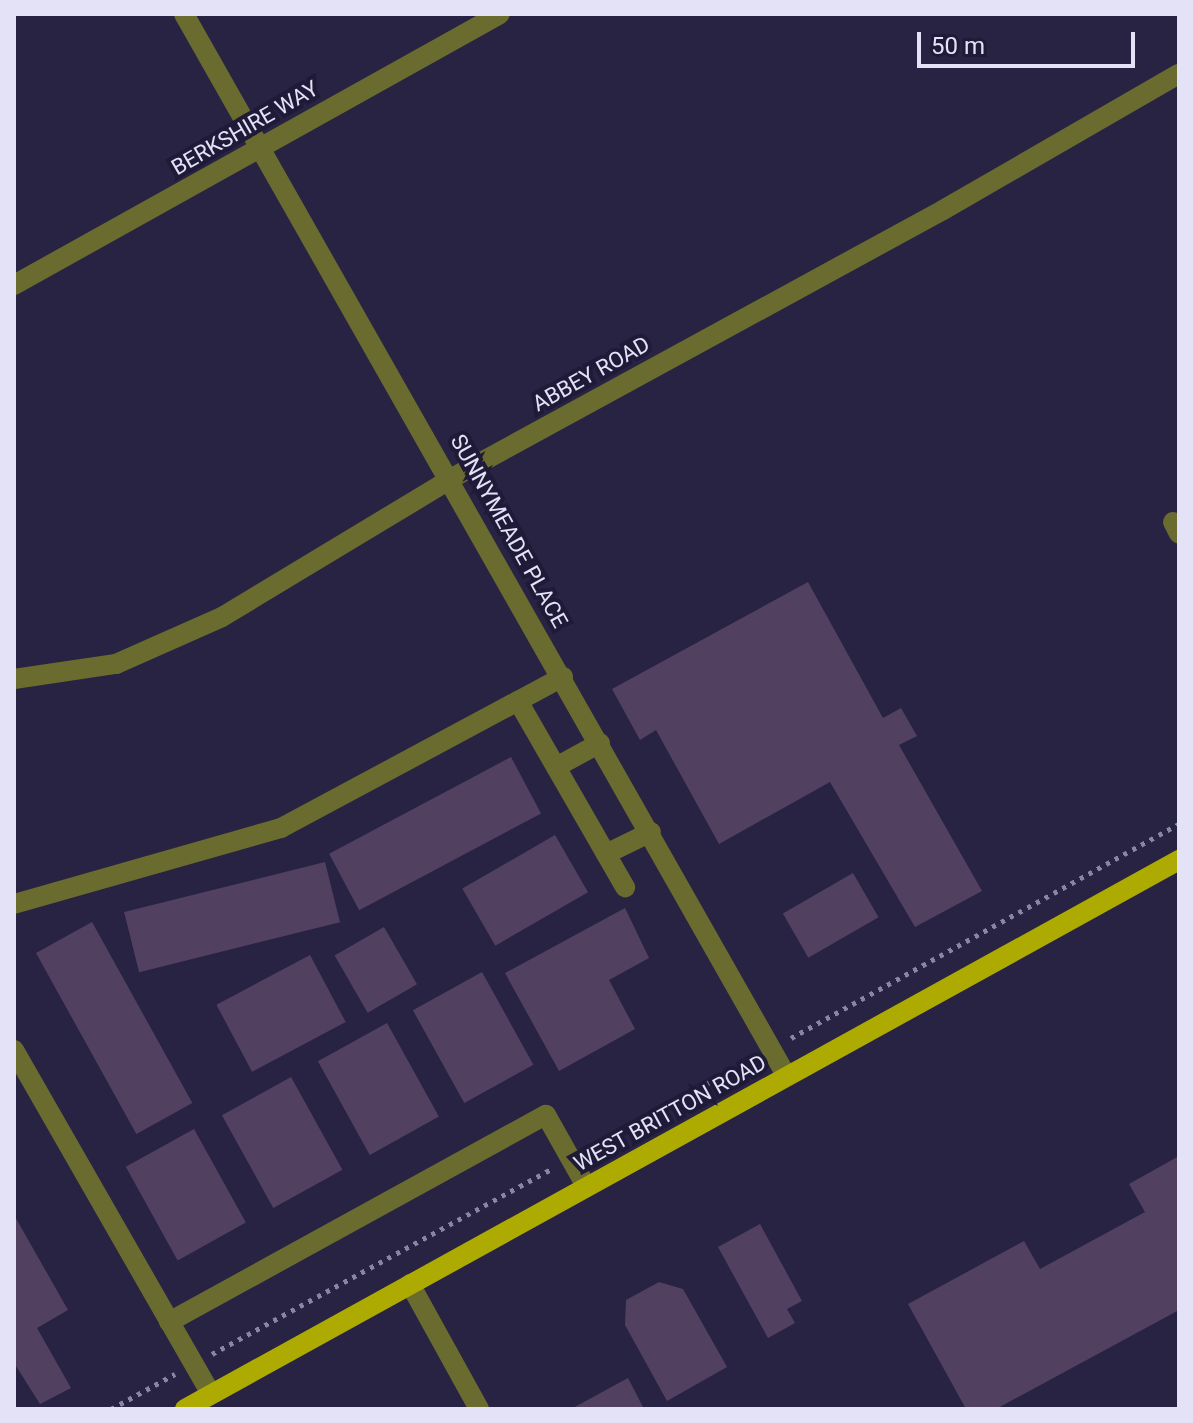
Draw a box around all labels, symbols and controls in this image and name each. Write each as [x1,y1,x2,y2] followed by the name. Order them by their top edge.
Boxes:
[921,16,1139,66] scale bar
[931,32,985,60] text: 50 m
[167,75,323,181] street label: BERKSHIRE WAY
[528,331,654,417] street label: ABBEY ROAD
[445,430,573,632] street label: SUNNYMEADE PLACE
[569,1049,771,1177] street label: WEST BRITTON ROAD

